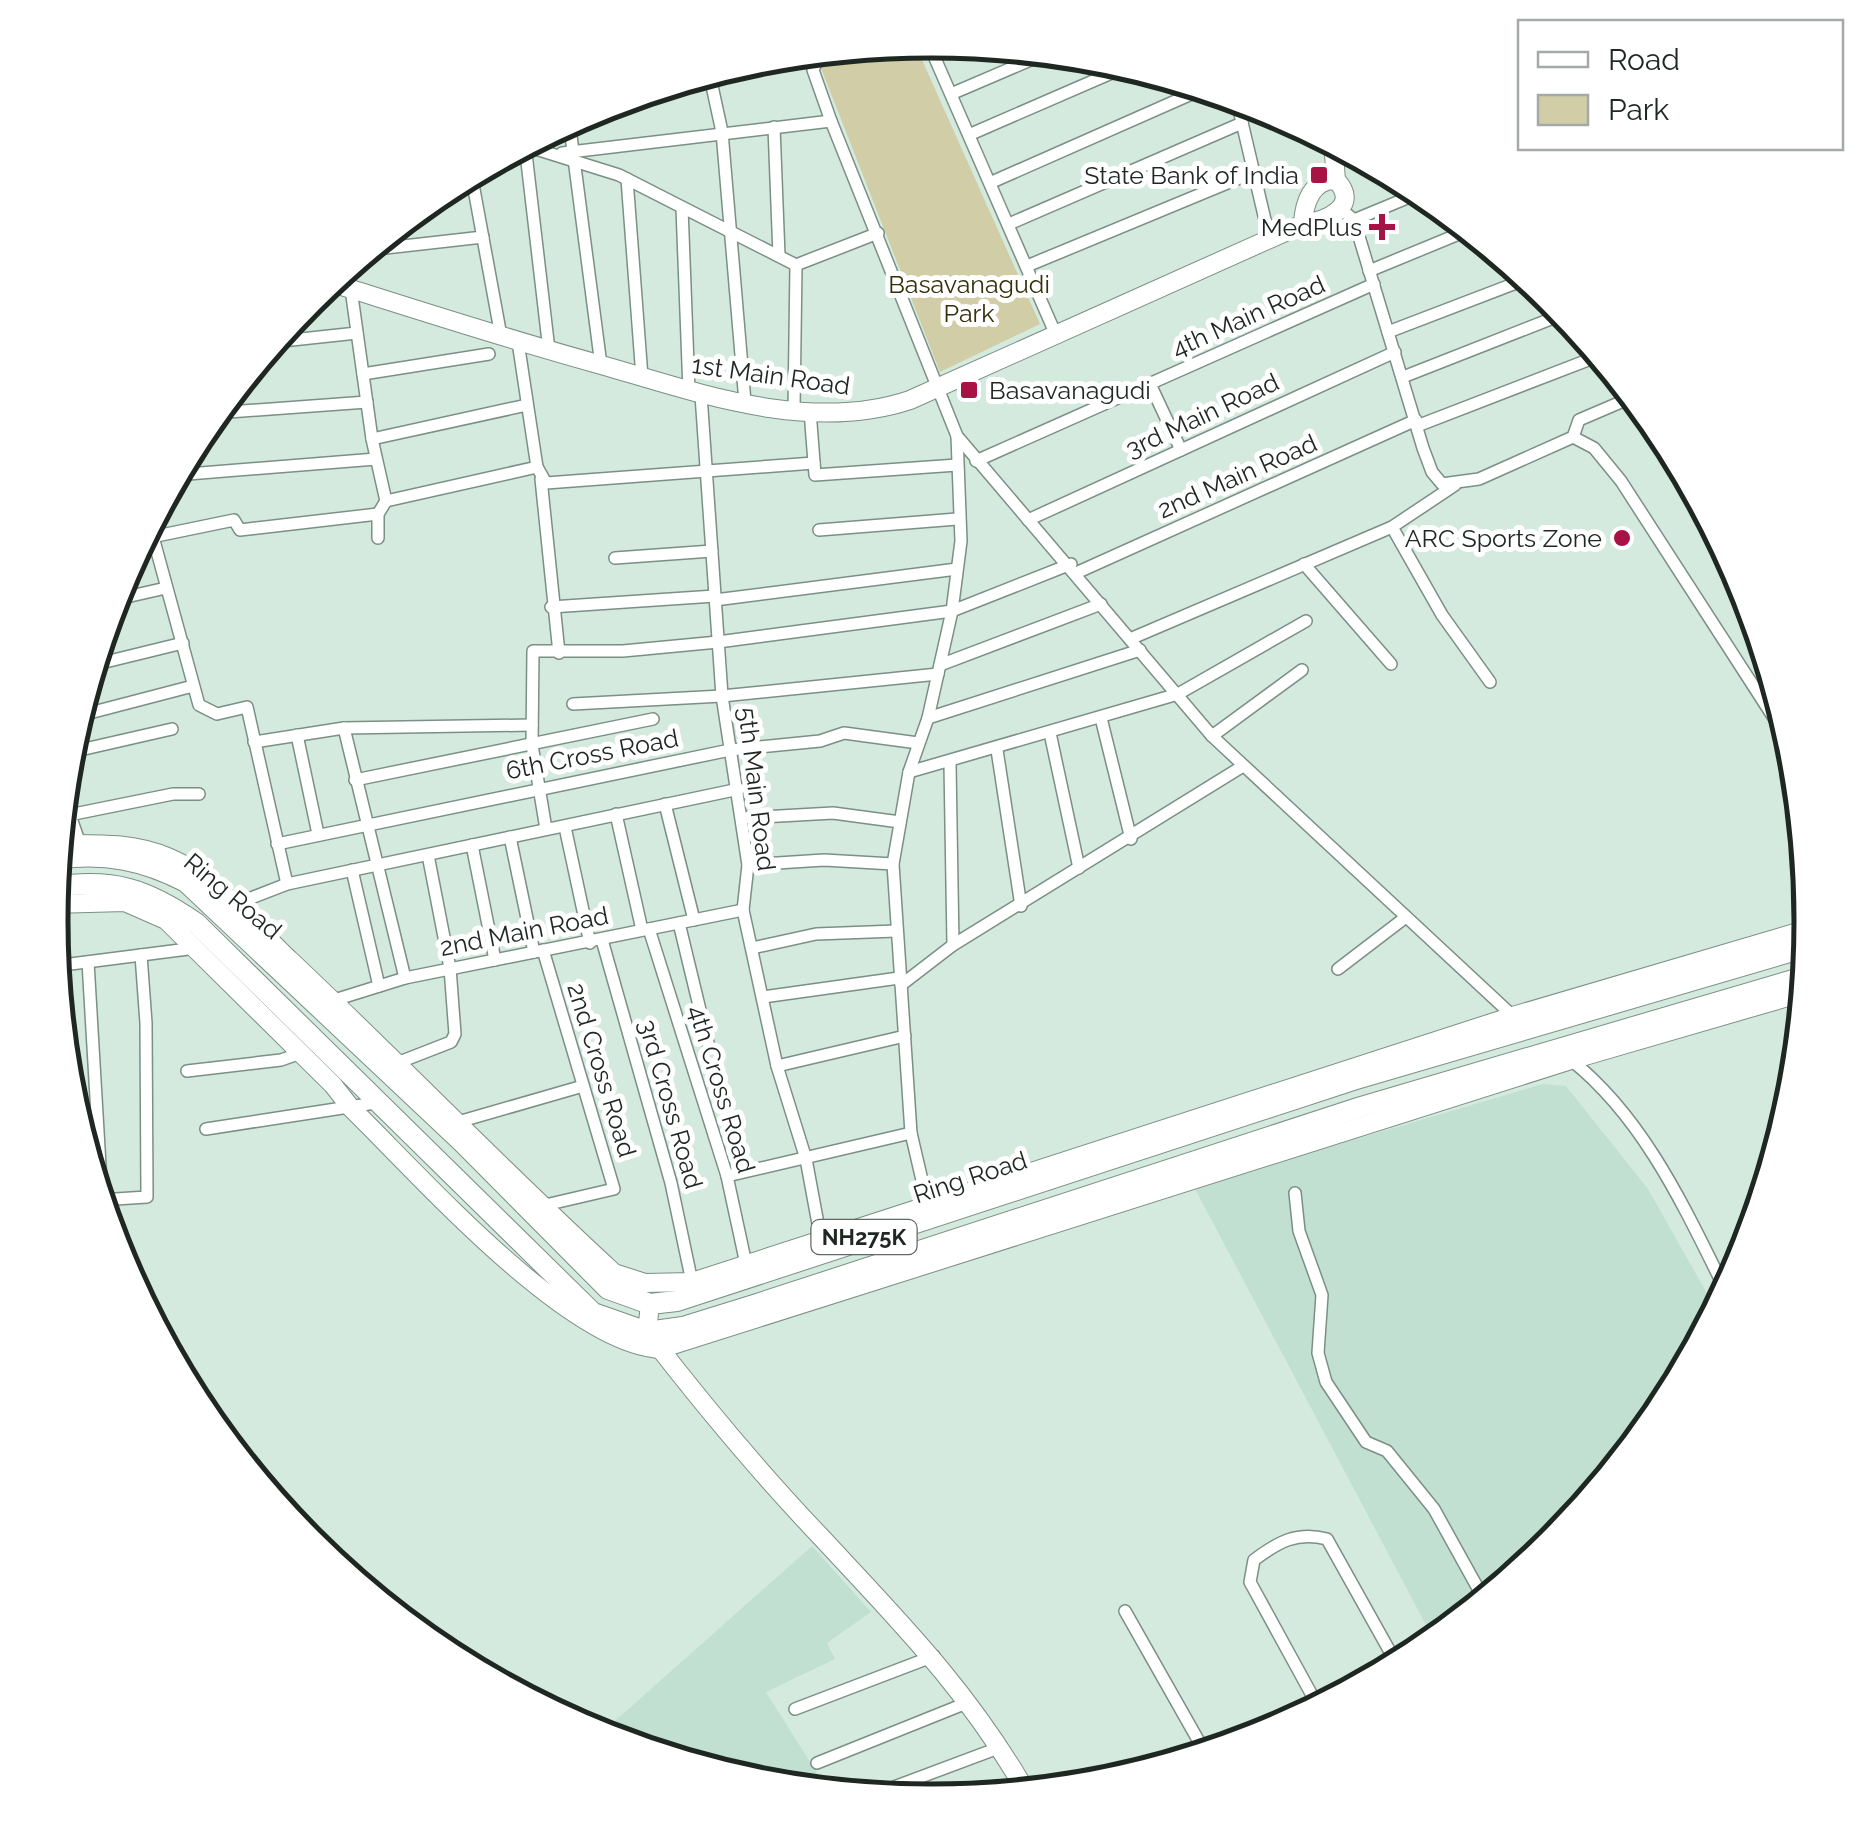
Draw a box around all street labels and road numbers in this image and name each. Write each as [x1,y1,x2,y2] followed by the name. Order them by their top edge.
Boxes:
[1167,269,1329,363] street label: 4th Main Road
[690,349,852,401] street label: 1st Main Road
[1121,366,1283,464] street label: 3rd Main Road
[1153,427,1321,525] street label: 2nd Main Road
[732,705,782,873] street label: 5th Main Road
[503,723,681,785] street label: 6th Cross Road
[178,847,288,945] street label: Ring Road
[437,900,611,962] street label: 2nd Main Road
[561,979,643,1161] street label: 2nd Cross Road
[682,1001,762,1177] street label: 4th Cross Road
[633,1016,709,1192] street label: 3rd Cross Road
[909,1144,1031,1210] street label: Ring Road
[812,1220,916,1254] road number: NH275K

